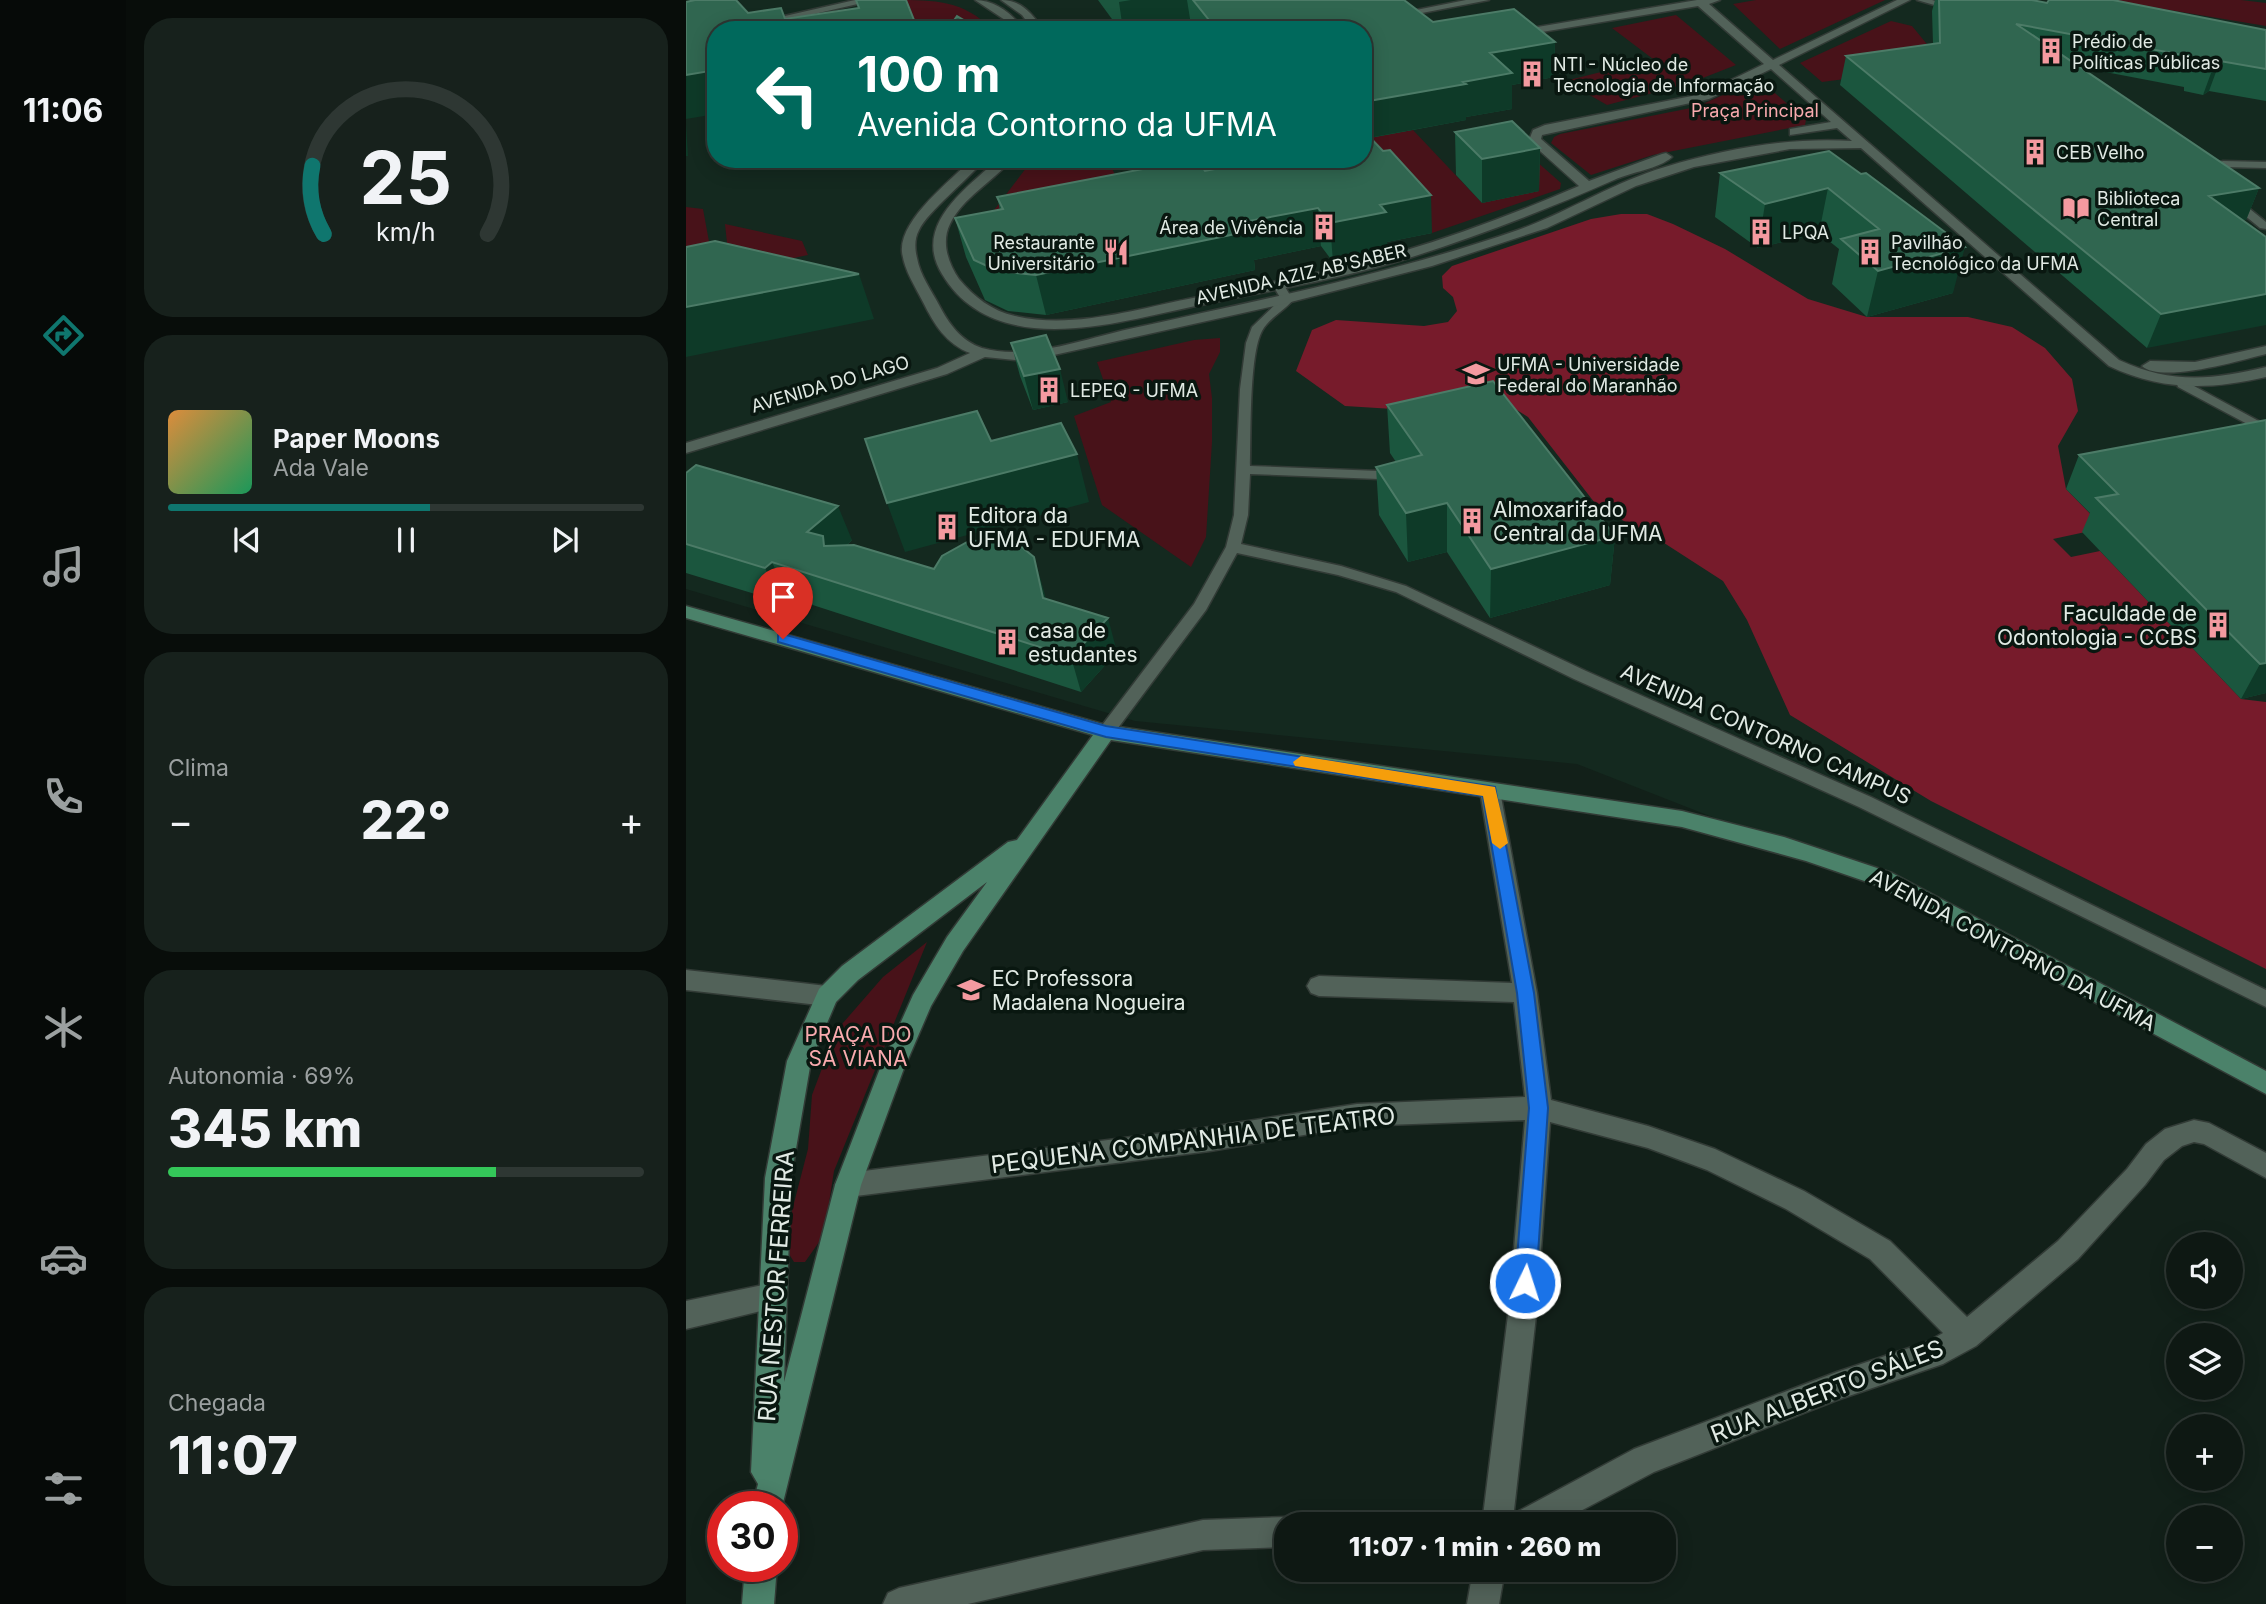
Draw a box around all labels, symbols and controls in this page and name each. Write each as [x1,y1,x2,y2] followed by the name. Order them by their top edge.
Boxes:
[2072,31,2220,73] place label: Prédio de Políticas Públicas
[2036,36,2066,66] building icon: Prédio de Políticas Públicas
[857,45,1001,104] text: 100 m
[742,49,833,140] icon: left
[1553,54,1774,96] place label: NTI - Núcleo de Tecnologia de Informação
[1517,59,1547,89] building icon: NTI - Núcleo de Tecnologia de Informação
[23,91,103,130] text: 11:06
[1691,100,1819,121] park label: Praça Principal
[857,105,1277,144] text: Avenida Contorno da UFMA
[360,133,452,222] text: 25
[2020,137,2050,167] building icon: CEB Velho
[2056,142,2145,163] place label: CEB Velho
[2097,188,2180,230] place label: Biblioteca Central
[2061,193,2091,223] library icon: Biblioteca Central
[1309,212,1339,242] building icon: Área de Vivência
[376,216,436,246] text: km/h
[1159,216,1303,238] place label: Área de Vivência
[1746,217,1776,247] building icon: LPQA
[1782,222,1829,243] place label: LPQA
[987,232,1095,274] place label: Restaurante Universitário
[1891,232,2079,274] place label: Pavilhão Tecnológico da UFMA
[1101,237,1131,267] restaurant icon: Restaurante Universitário
[1855,237,1885,267] building icon: Pavilhão Tecnológico da UFMA
[1194,239,1409,308] street label: AVENIDA AZIZ AB'SABER
[39,311,88,360] icon: directions
[748,351,912,417] street label: AVENIDA DO LAGO
[1497,354,1680,396] place label: UFMA - Universidade Federal do Maranhão
[1461,359,1491,389] school or university icon: UFMA - Universidade Federal do Maranhão
[1034,375,1064,405] building icon: LEPEQ - UFMA
[1070,380,1198,401] place label: LEPEQ - UFMA
[273,423,440,454] text: Paper Moons
[273,454,369,482] text: Ada Vale
[1493,497,1663,546] place label: Almoxarifado Central da UFMA
[968,503,1140,552] place label: Editora da UFMA - EDUFMA
[1457,506,1487,536] building icon: Almoxarifado Central da UFMA
[932,512,962,542] building icon: Editora da UFMA - EDUFMA
[228,521,266,559] icon: previous
[387,521,425,559] icon: pause
[546,521,584,559] icon: next
[39,542,88,591] icon: music
[753,567,813,639] pin
[764,578,802,616] icon: arrive
[1997,601,2197,650] place label: Faculdade de Odontologia - CCBS
[2203,610,2233,640] building icon: Faculdade de Odontologia - CCBS
[1028,618,1138,667] place label: casa de estudantes
[992,627,1022,657] building icon: casa de estudantes
[1617,659,1915,809] street label: AVENIDA CONTORNO CAMPUS
[168,754,229,782] text: Clima
[39,772,88,821] icon: phone
[361,789,451,852] text: 22°
[168,798,193,844] text: −
[619,798,644,844] text: +
[1866,864,2160,1036] street label: AVENIDA CONTORNO DA UFMA
[992,966,1186,1015] place label: EC Professora Madalena Nogueira
[956,975,986,1005] school or university icon: EC Professora Madalena Nogueira
[39,1003,88,1052] icon: climate
[804,1022,912,1071] park label: PRAÇA DO SÁ VIANA
[168,1062,355,1090] text: Autonomia · 69%
[168,1097,362,1160] text: 345 km
[989,1101,1397,1179] street label: PEQUENA COMPANHIA DE TEATRO
[752,1149,800,1423] street label: RUA NESTOR FERREIRA
[2166,1232,2243,1582] map controls
[2166,1232,2243,1309] button: sound
[39,1234,88,1283] icon: car
[1488,1246,1562,1320] position arrow
[2166,1323,2243,1400] button: layers
[1706,1332,1948,1449] street label: RUA ALBERTO SÁLES
[168,1389,266,1417] text: Chegada
[2166,1414,2243,1491] button: +
[168,1424,298,1487] text: 11:07
[39,1464,88,1513] icon: filters
[707,1491,798,1582] speed limit sign: 30
[2166,1505,2243,1582] button: −
[1349,1531,1601,1562] text: 11:07 · 1 min · 260 m

